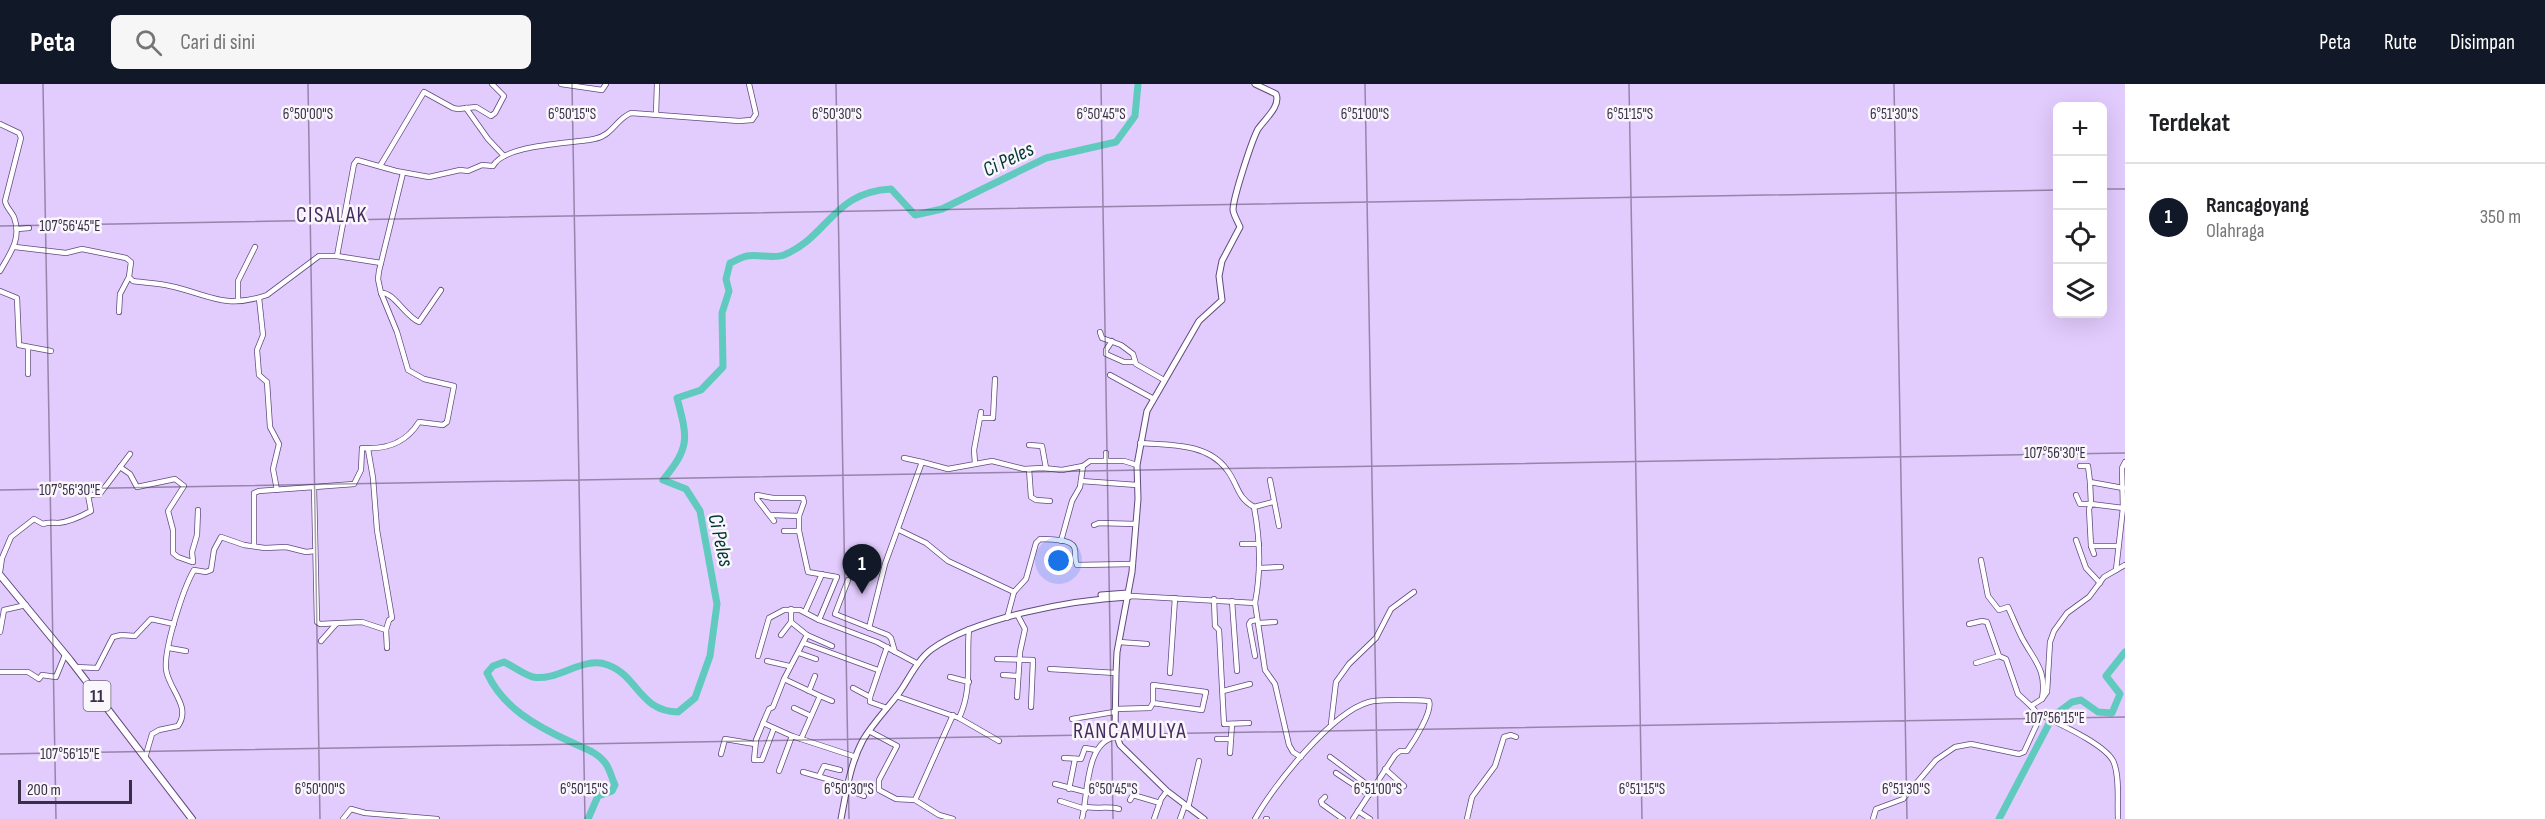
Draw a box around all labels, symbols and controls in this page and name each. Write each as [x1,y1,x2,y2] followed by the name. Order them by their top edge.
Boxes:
[111,15,531,69] search box
[30,26,75,59] text: Peta
[132,26,165,59] icon: search
[180,29,255,56] text: Cari di sini
[2319,30,2351,55] text: Peta
[2384,30,2417,55] text: Rute
[2450,30,2515,55] text: Disimpan
[2053,102,2107,318] map controls
[2053,102,2107,156] button: +
[283,105,333,124] text: 6°50'00"S
[548,105,596,124] text: 6°50'15"S
[812,105,862,124] text: 6°50'30"S
[1076,105,1126,124] text: 6°50'45"S
[1341,105,1389,124] text: 6°51'00"S
[1607,105,1653,124] text: 6°51'15"S
[1870,105,1918,124] text: 6°51'30"S
[2149,108,2230,139] text: Terdekat
[979,136,1038,182] water label: Ci Peles
[2053,156,2107,210] button: −
[2206,192,2309,219] text: Rancagoyang
[296,202,368,229] district label: CISALAK
[2165,205,2172,229] text: 1
[2480,205,2521,229] text: 350 m
[2053,210,2107,264] button: locate
[40,217,100,236] text: 107°56'45"E
[2206,219,2264,243] text: Olahraga
[2053,264,2107,318] button: layers
[2024,444,2086,463] text: 107°56'30"E
[39,481,101,500] text: 107°56'30"E
[702,511,739,570] water label: Ci Peles
[842,544,882,594] pin: 1
[1044,546,1073,575] your location
[84,681,110,711] road number: 11
[2025,709,2085,728] text: 107°56'15"E
[1073,718,1187,745] district label: RANCAMULYA
[40,745,100,764] text: 107°56'15"E
[18,777,132,804] scale bar
[295,780,345,799] text: 6°50'00"S
[560,780,608,799] text: 6°50'15"S
[824,780,874,799] text: 6°50'30"S
[1088,780,1138,799] text: 6°50'45"S
[1354,780,1402,799] text: 6°51'00"S
[1619,780,1665,799] text: 6°51'15"S
[1882,780,1930,799] text: 6°51'30"S
[27,781,61,800] text: 200 m

